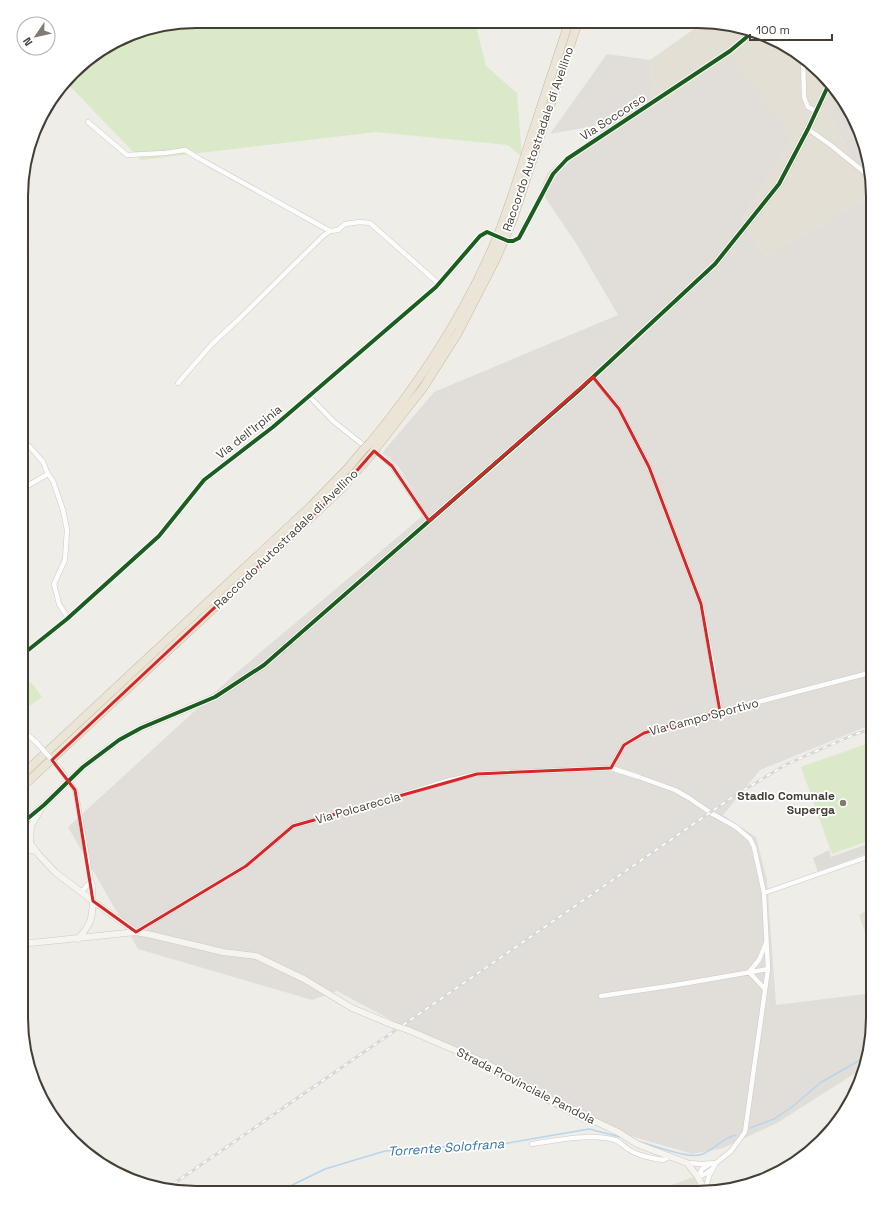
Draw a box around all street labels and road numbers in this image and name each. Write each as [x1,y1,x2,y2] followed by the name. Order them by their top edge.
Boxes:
[499,44,577,234] street label: Raccordo Autostradale di Avellino
[577,90,649,144] street label: Via Soccorso
[213,401,285,463] street label: Via dell'Irpinia
[210,466,362,612] street label: Raccordo Autostradale di Avellino
[648,695,760,739] street label: Via Campo Sportivo
[314,788,402,828] street label: Via Polcareccia
[454,1044,598,1128] street label: Strada Provinciale Pandola

